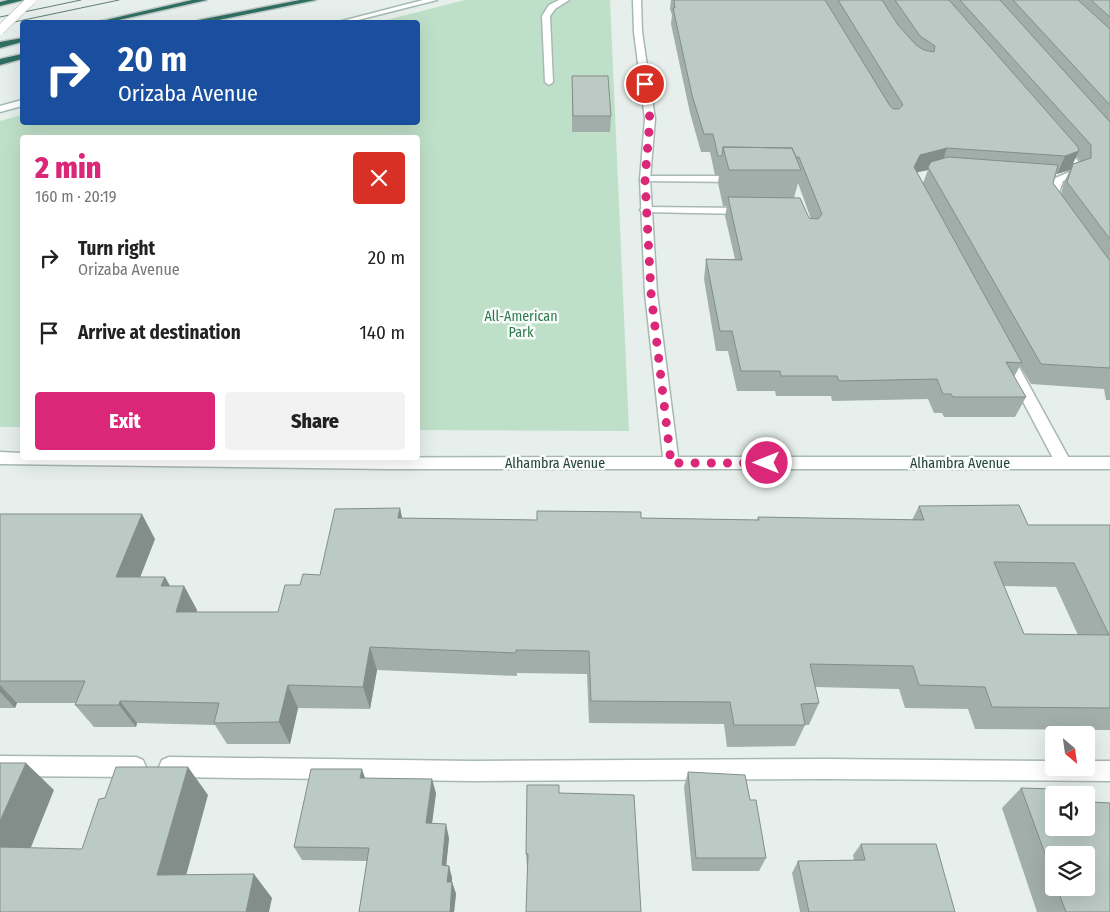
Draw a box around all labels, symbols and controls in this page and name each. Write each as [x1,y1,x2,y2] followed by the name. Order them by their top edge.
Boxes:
[118,38,187,80] text: 20 m
[35,40,100,105] icon: right
[624,63,666,105] pin
[631,70,659,98] icon: arrive
[118,80,258,107] text: Orizaba Avenue
[35,150,101,186] text: 2 min
[353,152,405,204] button: close
[35,187,117,206] text: 160 m · 20:19
[78,237,155,260] text: Turn right
[35,244,63,272] icon: right
[368,246,405,269] text: 20 m
[78,260,180,279] text: Orizaba Avenue
[484,308,558,341] park label: All-American Park
[35,319,63,347] icon: arrive
[78,321,241,344] text: Arrive at destination
[359,321,405,344] text: 140 m
[35,392,215,450] button: Exit
[225,392,405,450] button: Share
[740,436,792,488] position arrow
[505,455,605,472] street label: Alhambra Avenue
[910,455,1010,472] street label: Alhambra Avenue
[1045,726,1095,776] north arrow
[1045,726,1095,896] map controls
[1045,786,1095,836] button: sound
[1045,846,1095,896] button: layers

